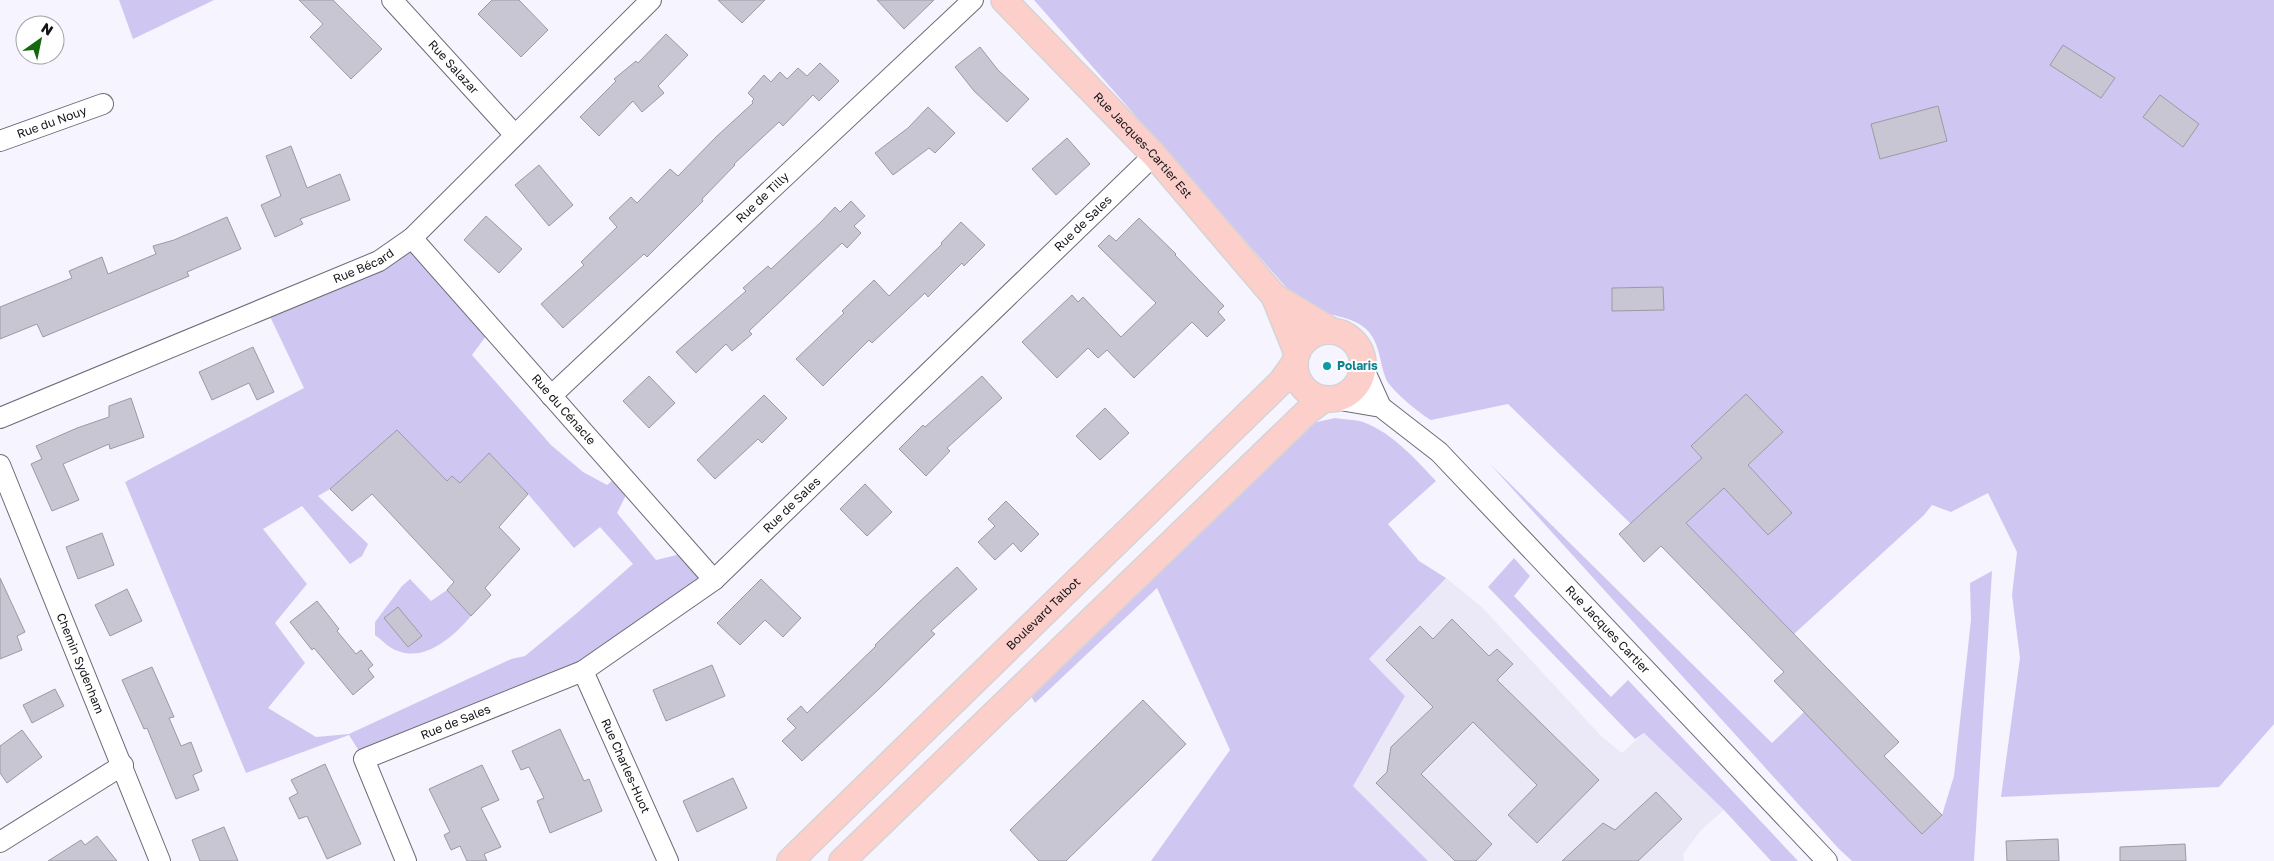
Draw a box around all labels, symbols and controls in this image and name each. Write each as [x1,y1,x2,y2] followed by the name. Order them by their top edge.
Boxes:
[15,15,65,65] north arrow
[38,19,56,39] text: N
[425,37,482,97] street label: Rue Salazar
[1090,89,1196,201] street label: Rue Jacques-Cartier Est
[15,102,89,141] street label: Rue du Nouy
[732,168,792,226] street label: Rue de Tilly
[1051,192,1115,254] street label: Rue de Sales
[331,245,397,286] street label: Rue Bécard
[1337,358,1378,373] place label: Polaris
[1321,360,1333,372] marker: Polaris
[529,371,599,448] street label: Rue du Cénacle
[760,473,823,536] street label: Rue de Sales
[1003,574,1083,653] street label: Boulevard Talbot
[1563,582,1653,677] street label: Rue Jacques Cartier
[54,611,108,716] street label: Chemin Sydenham
[418,701,493,743] street label: Rue de Sales
[598,716,654,816] street label: Rue Charles-Huot

